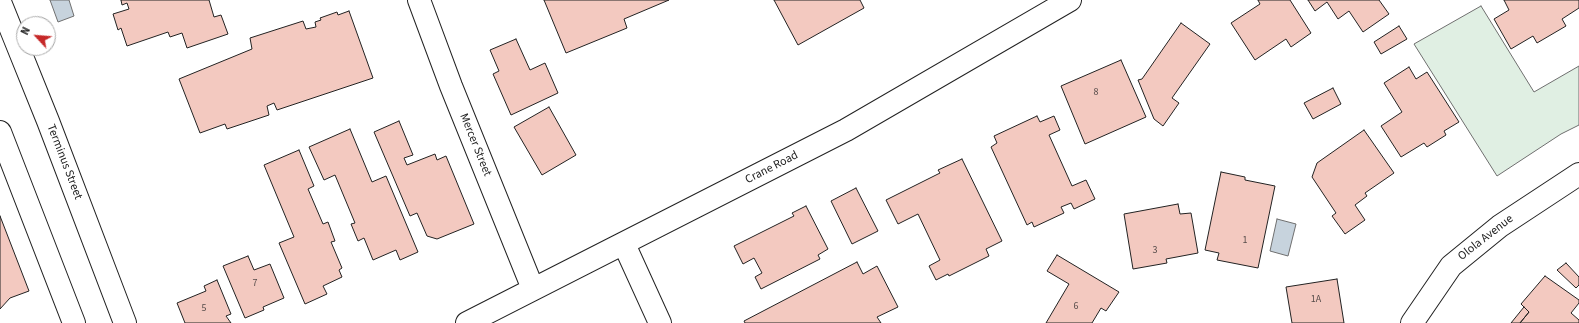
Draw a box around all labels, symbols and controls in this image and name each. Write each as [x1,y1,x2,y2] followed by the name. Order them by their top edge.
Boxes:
[16,16,56,56] north arrow
[17,24,34,38] text: N
[1094,87,1098,99] house number: 8
[456,111,494,179] street label: Mercer Street
[43,122,85,202] street label: Terminus Street
[743,149,801,187] street label: Crane Road
[1456,212,1516,264] street label: Olola Avenue
[1243,235,1247,247] house number: 1
[1153,245,1157,257] house number: 3
[253,278,257,290] house number: 7
[1311,294,1321,306] house number: 1A
[1074,301,1078,313] house number: 6
[202,303,206,315] house number: 5

